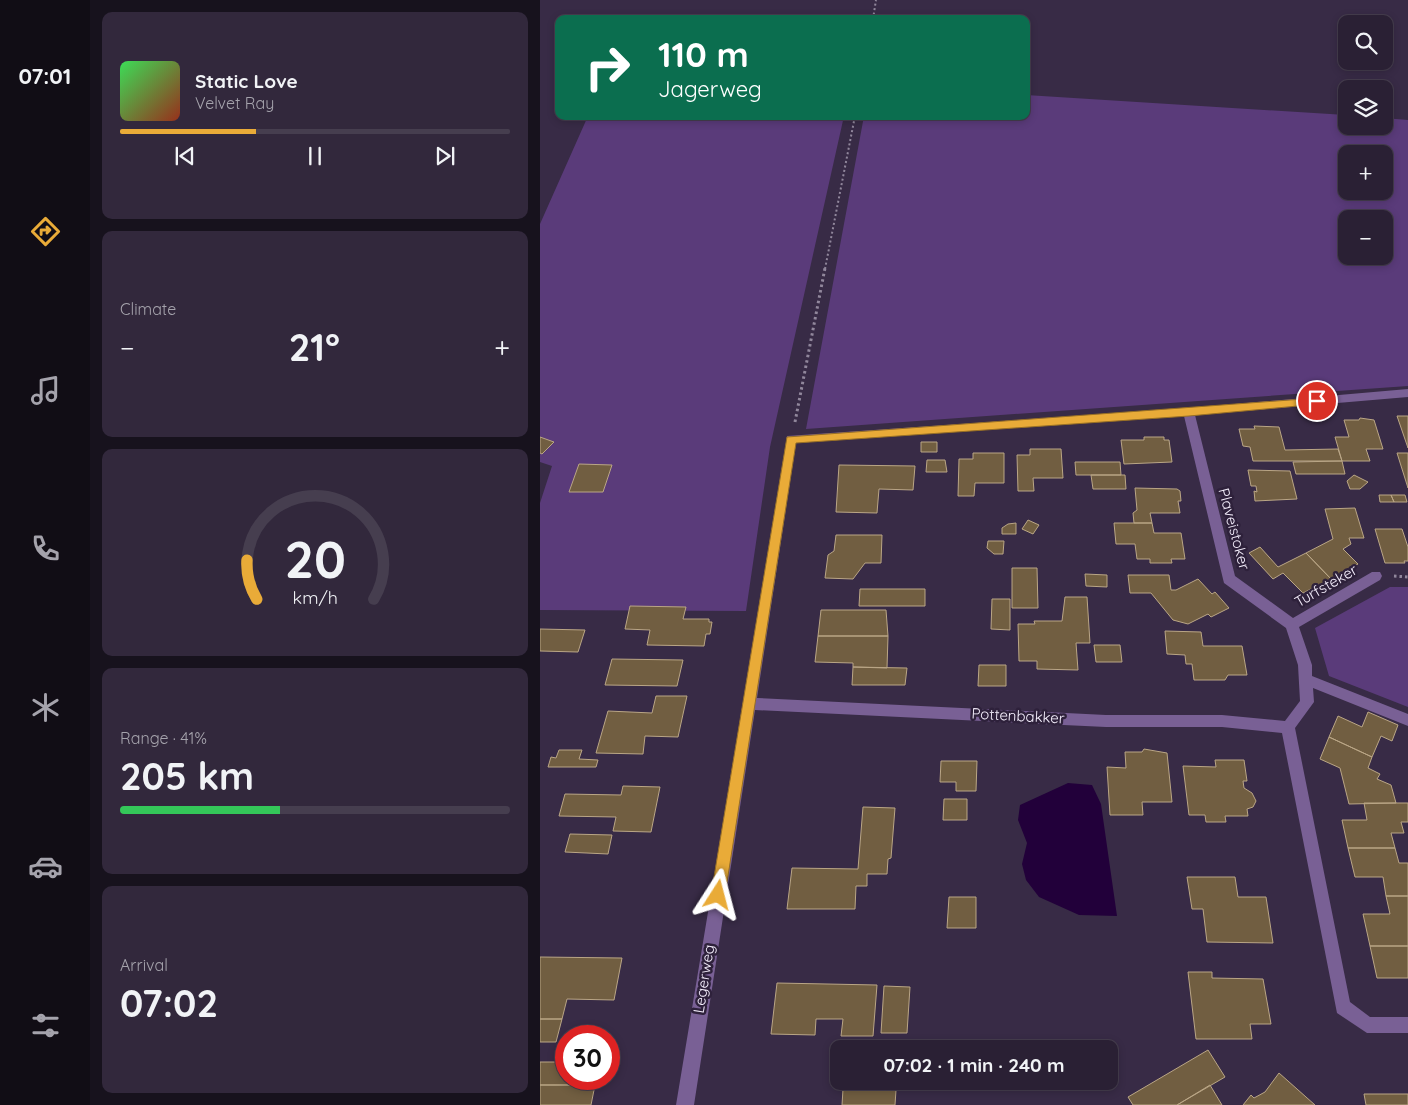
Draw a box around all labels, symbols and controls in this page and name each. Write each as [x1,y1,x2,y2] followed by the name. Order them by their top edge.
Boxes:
[1338,15,1393,265] map controls
[1338,15,1393,70] button: search
[658,32,749,76] text: 110 m
[575,35,640,100] icon: right
[19,62,71,90] text: 07:01
[195,69,298,93] text: Static Love
[658,75,762,103] text: Jagerweg
[1338,80,1393,135] button: layers
[195,93,274,113] text: Velvet Ray
[171,142,199,170] icon: previous
[301,142,329,170] icon: pause
[431,142,459,170] icon: next
[1338,145,1393,200] button: +
[1338,210,1393,265] button: −
[28,214,63,249] icon: directions
[120,299,176,319] text: Climate
[289,323,340,371] text: 21°
[120,330,135,365] text: −
[494,330,510,365] text: +
[28,373,63,408] icon: music
[1296,380,1338,422] pin
[1303,387,1331,415] icon: arrive
[1214,486,1255,572] street label: Plaveistoker
[284,526,346,591] text: 20
[28,531,63,566] icon: phone
[1291,560,1361,611] street label: Turfsteker
[292,586,338,608] text: km/h
[28,690,63,725] icon: climate
[971,704,1065,727] street label: Pottenbakker
[120,728,207,748] text: Range · 41%
[120,752,254,800] text: 205 km
[28,849,63,884] icon: car
[691,868,743,920] position arrow
[689,943,718,1015] street label: Legerweg
[120,955,168,975] text: Arrival
[120,979,218,1027] text: 07:02
[28,1008,63,1043] icon: filters
[555,1025,620,1090] speed limit sign: 30
[883,1053,1065,1077] text: 07:02 · 1 min · 240 m

